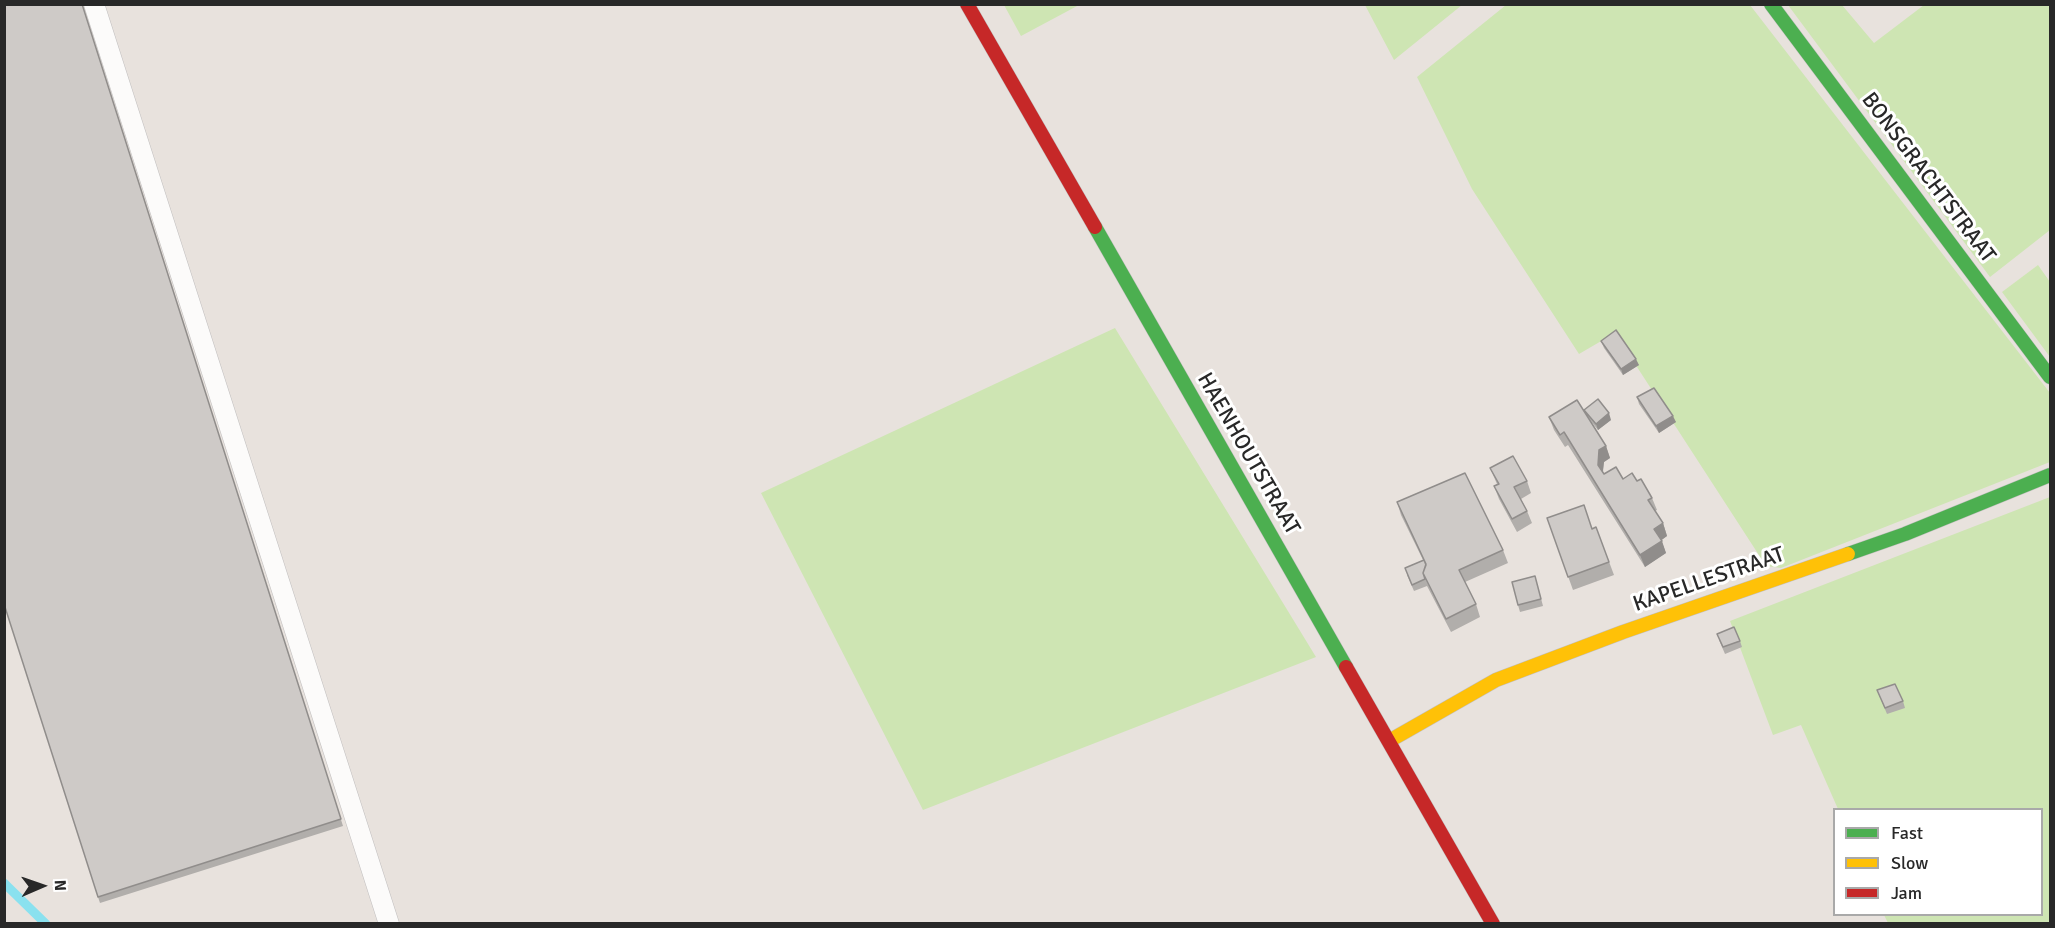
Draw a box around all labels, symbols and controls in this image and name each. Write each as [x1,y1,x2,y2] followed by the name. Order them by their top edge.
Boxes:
[1855,88,2001,268] street label: BONSGRACHTSTRAAT
[1191,368,1305,540] street label: HAENHOUTSTRAAT
[1630,542,1788,618] street label: KAPELLESTRAAT
[1833,808,2043,916] legend
[1891,822,1923,844] text: Fast
[1891,852,1928,874] text: Slow
[12,856,72,916] north arrow
[50,879,70,891] text: N
[1891,882,1922,904] text: Jam

